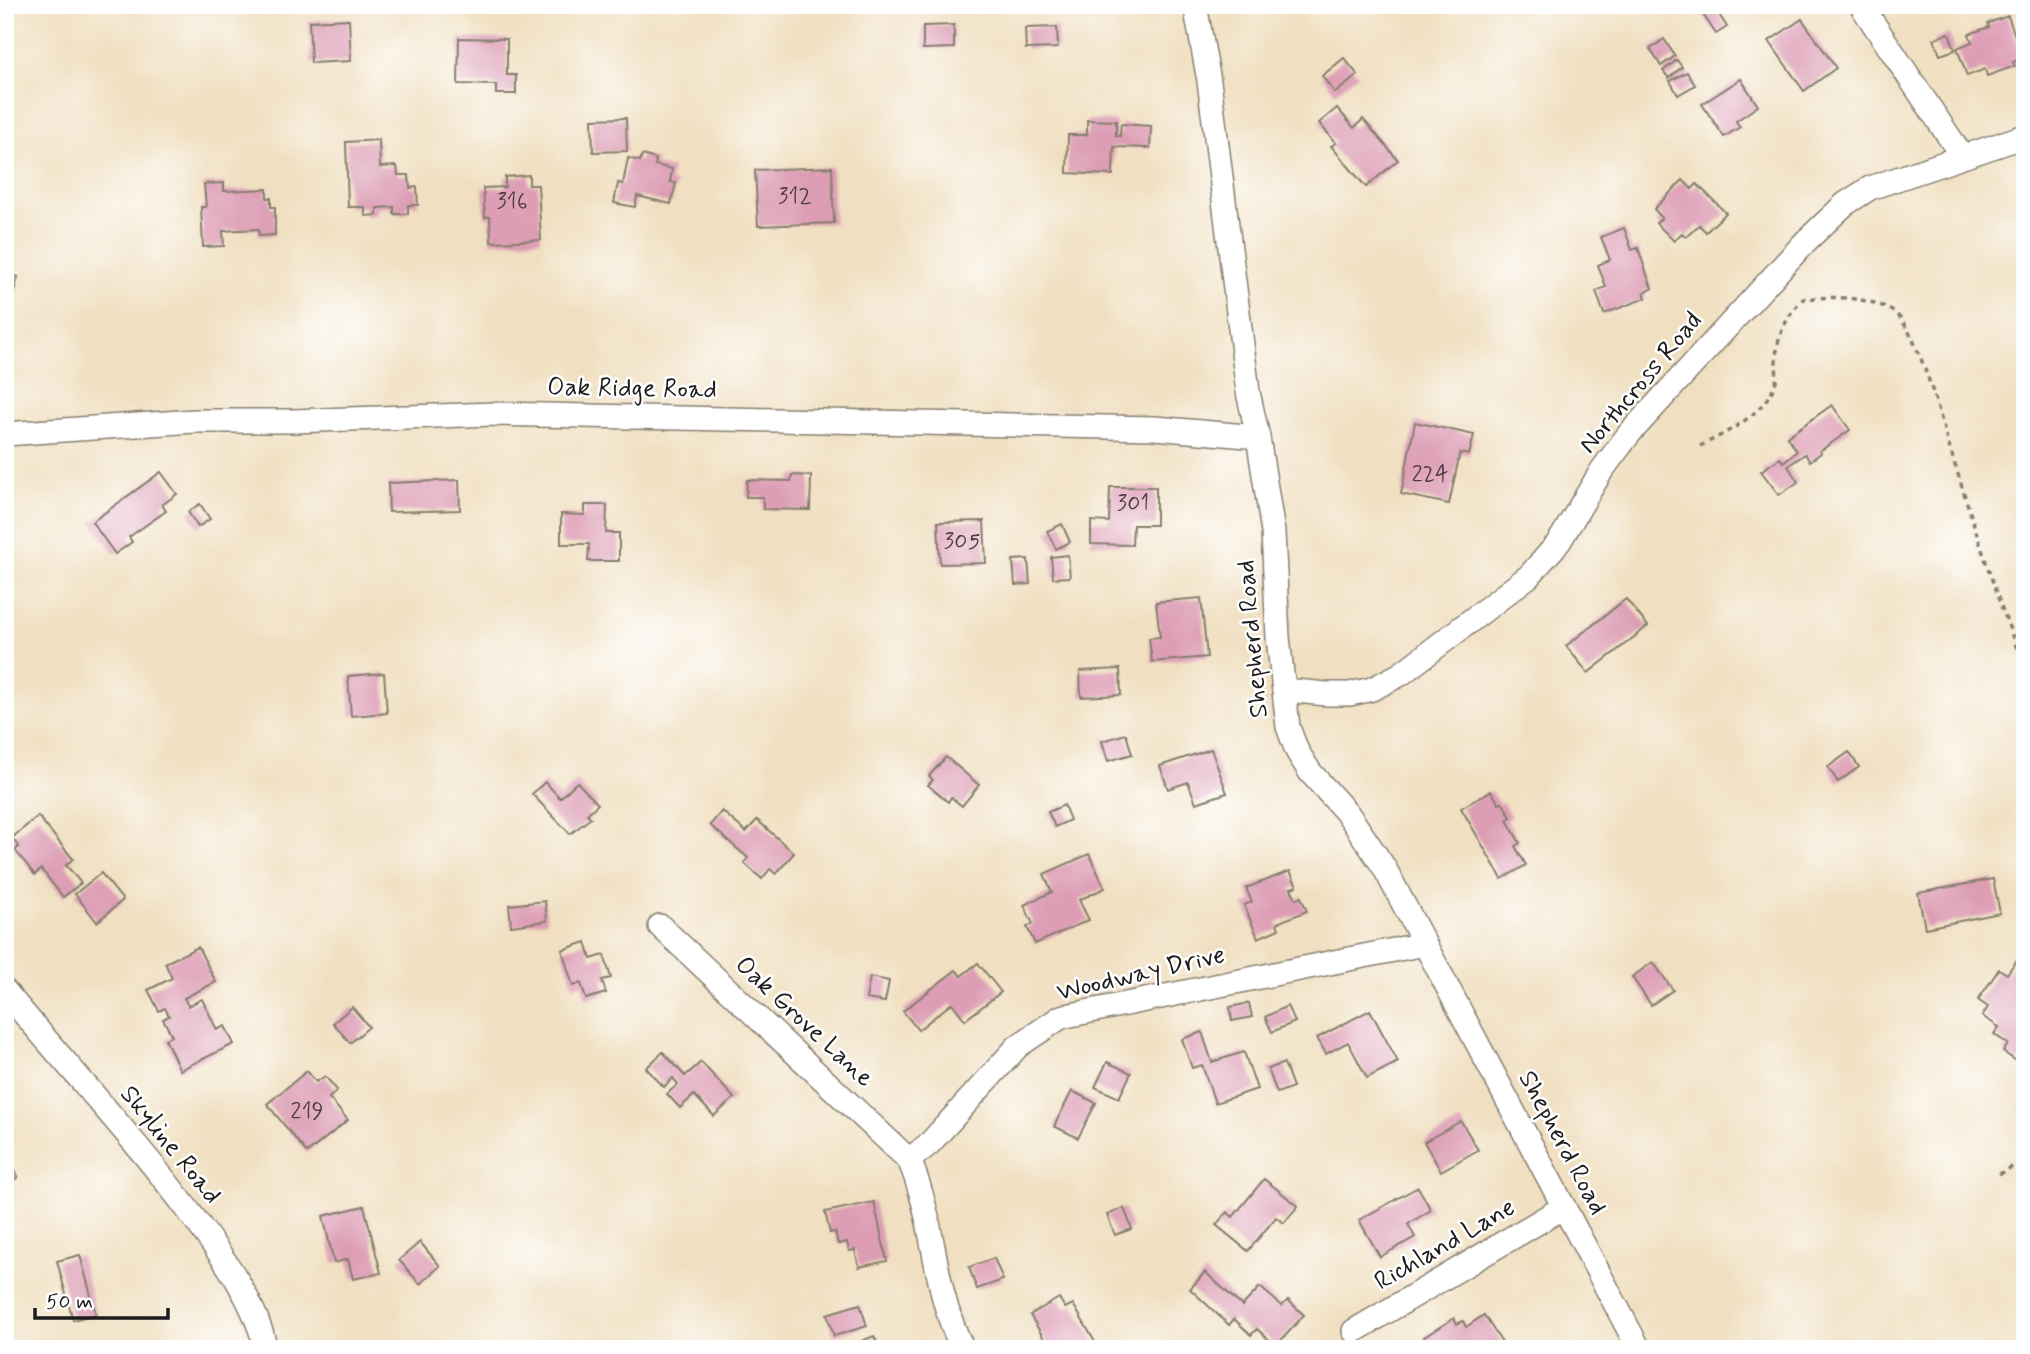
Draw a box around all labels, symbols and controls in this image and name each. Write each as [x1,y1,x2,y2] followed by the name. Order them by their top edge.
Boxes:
[778,182,812,212] house number: 312
[496,187,528,217] house number: 316
[1572,305,1710,461] street label: Northcross Road
[547,371,717,407] street label: Oak Ridge Road
[1412,460,1448,490] house number: 224
[1117,489,1149,519] house number: 301
[944,527,980,557] house number: 305
[1229,559,1277,719] street label: Shepherd Road
[1054,938,1228,1010] street label: Woodway Drive
[727,949,881,1095] street label: Oak Grove Lane
[1510,1065,1614,1221] street label: Shepherd Road
[112,1079,228,1211] street label: Skyline Road
[290,1097,324,1127] house number: 219
[1368,1191,1522,1299] street label: Richland Lane
[35,1277,168,1321] scale bar
[46,1288,93,1316] text: 50 m

